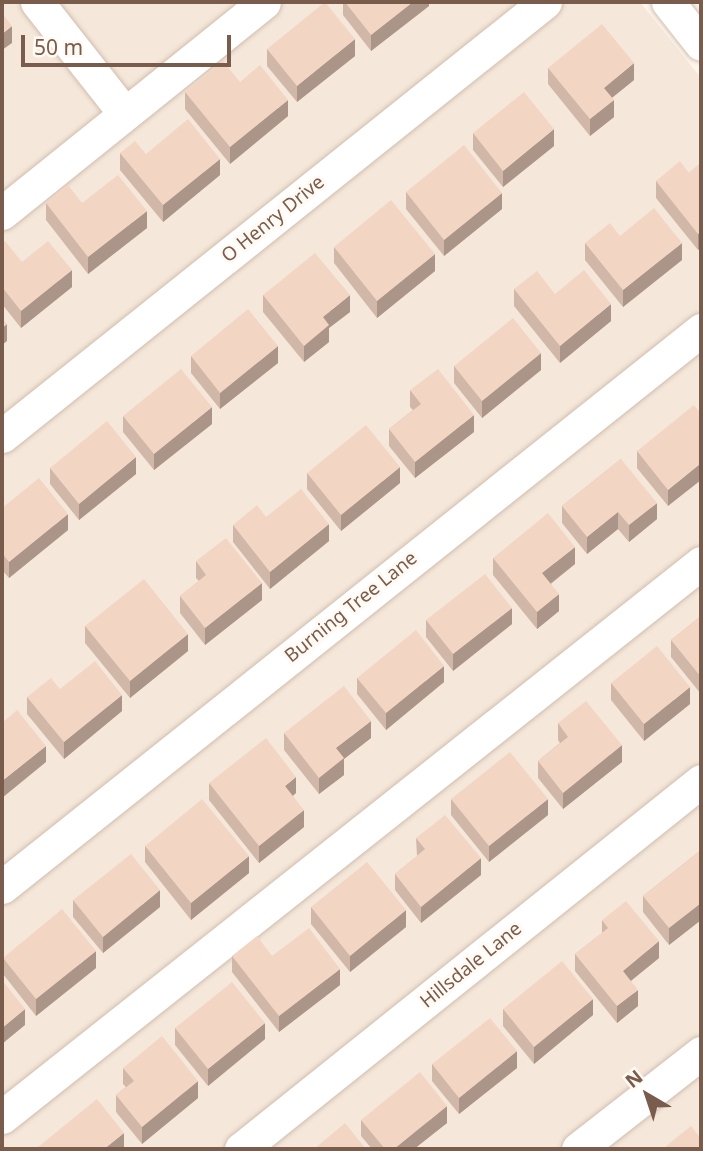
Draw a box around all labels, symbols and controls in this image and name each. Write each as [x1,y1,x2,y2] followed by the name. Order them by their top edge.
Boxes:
[24,21,234,65] scale bar
[34,33,83,61] text: 50 m
[217,171,329,267] street label: O Henry Drive
[280,547,422,667] street label: Burning Tree Lane
[416,917,526,1013] street label: Hillsdale Lane
[612,1060,682,1130] north arrow
[620,1064,648,1094] text: N

